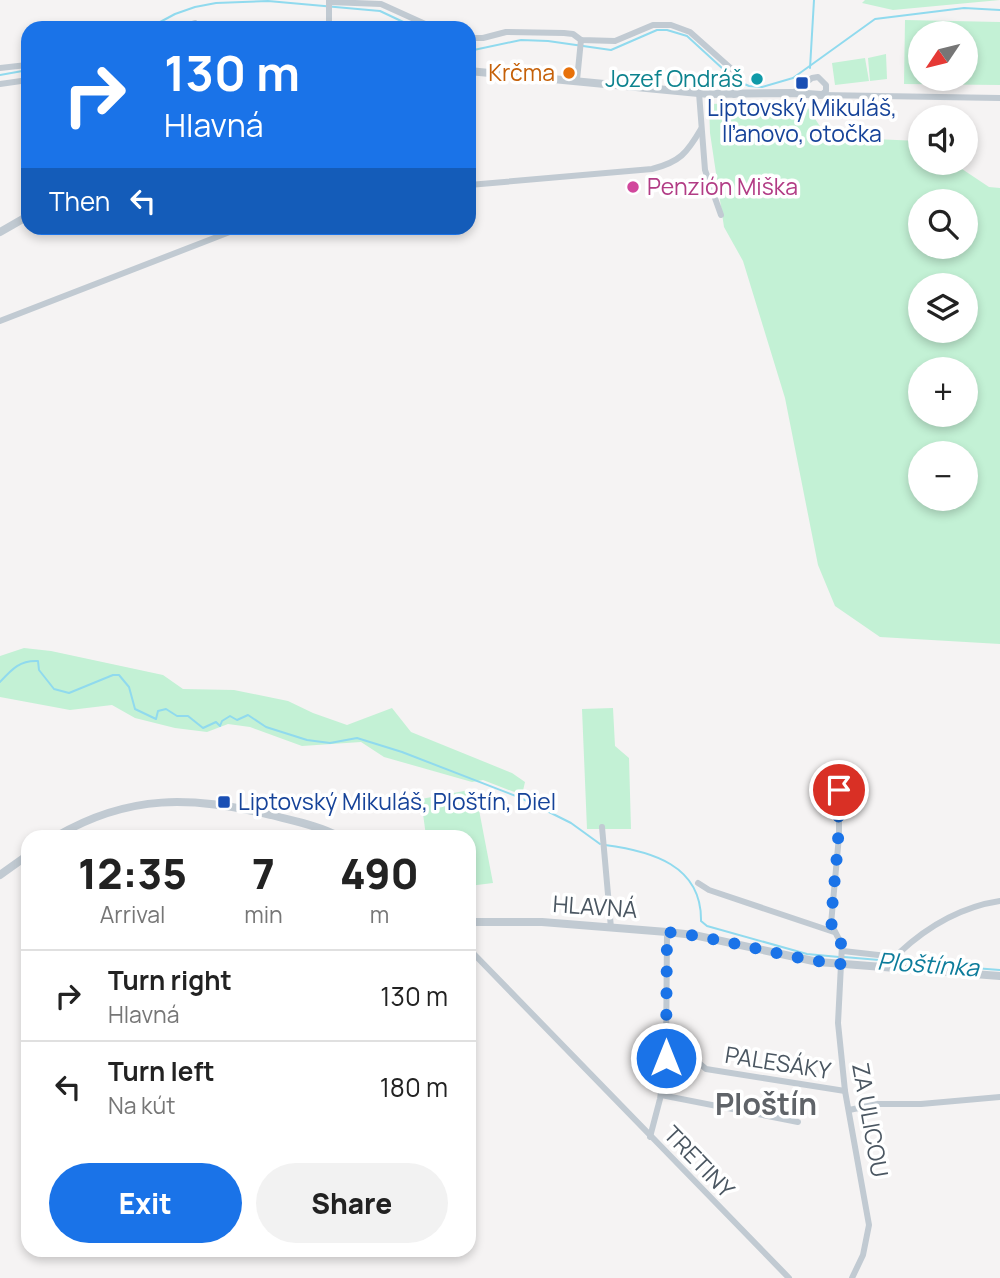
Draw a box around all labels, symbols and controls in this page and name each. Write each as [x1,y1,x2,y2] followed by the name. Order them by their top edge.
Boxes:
[908,21,978,91] north arrow
[908,21,978,511] map controls
[164,39,300,106] text: 130 m
[49,49,140,140] icon: right
[488,56,555,88] place label: Krčma
[605,62,743,94] place label: Jozef Ondráš
[561,65,577,81] marker: Krčma
[749,71,765,87] marker: Jozef Ondráš
[794,75,810,91] marker: Liptovský Mikuláš, Iľanovo, otočka
[707,91,897,149] place label: Liptovský Mikuláš, Iľanovo, otočka
[164,103,264,147] text: Hlavná
[908,105,978,175] button: sound
[647,170,798,202] place label: Penzión Miška
[625,179,641,195] marker: Penzión Miška
[124,182,162,220] icon: left
[49,183,110,219] text: Then
[908,189,978,259] button: search
[908,273,978,343] button: layers
[908,357,978,427] button: +
[908,441,978,511] button: −
[809,760,869,820] pin
[820,771,858,809] icon: arrive
[238,785,556,817] place label: Liptovský Mikuláš, Ploštín, Diel
[216,794,232,810] marker: Liptovský Mikuláš, Ploštín, Diel
[78,844,187,902] text: 12:35
[252,844,275,902] text: 7
[340,844,419,902] text: 490
[552,887,639,925] street label: HLAVNÁ
[100,898,165,930] text: Arrival
[244,898,283,930] text: min
[370,898,389,930] text: m
[876,944,982,984] water label: Ploštínka
[108,962,232,998] text: Turn right
[49,977,87,1015] icon: right
[380,978,448,1014] text: 130 m
[108,998,180,1030] text: Hlavná
[629,1021,703,1095] position arrow
[723,1038,834,1086] street label: PALESÁKY
[108,1053,215,1089] text: Turn left
[845,1060,897,1180] street label: ZA ULICOU
[49,1068,87,1106] icon: left
[380,1069,448,1105] text: 180 m
[715,1083,817,1124] district label: Ploštín
[108,1089,175,1121] text: Na kút
[657,1118,742,1205] street label: TRETINY
[49,1163,242,1243] button: Exit
[256,1163,448,1243] button: Share

